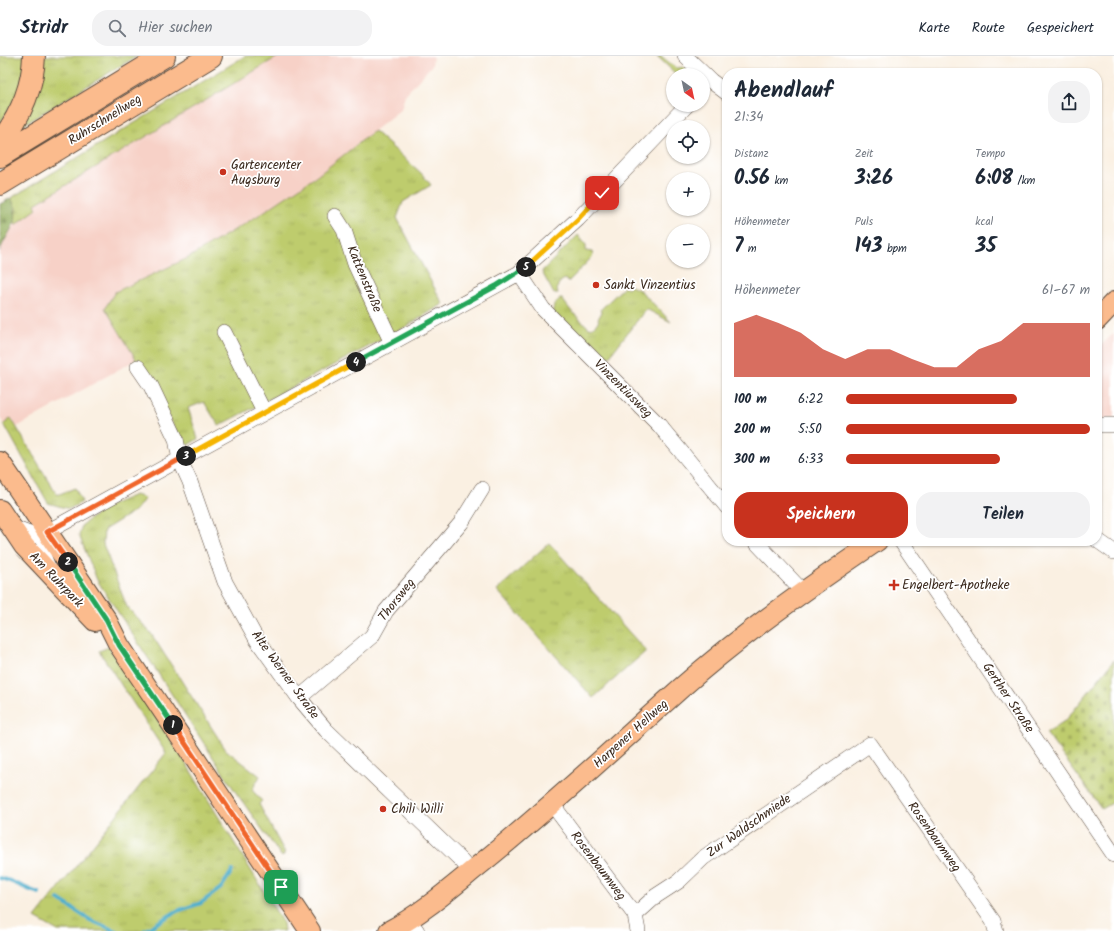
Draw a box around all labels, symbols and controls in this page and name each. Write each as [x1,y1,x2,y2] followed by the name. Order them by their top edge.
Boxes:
[92,10,372,46] search box
[20,13,68,43] text: Stridr
[138,16,212,40] text: Hier suchen
[106,17,128,39] icon: search
[919,17,950,39] text: Karte
[972,17,1005,39] text: Route
[1027,17,1094,39] text: Gespeichert
[666,68,710,112] north arrow
[666,68,710,268] map controls
[734,74,832,109] text: Abendlauf
[1048,81,1090,123] button: share
[64,89,146,151] street label: Ruhrschnellweg
[734,107,763,128] text: 21:34
[666,120,710,164] button: locate
[734,145,769,163] text: Distanz
[855,145,873,163] text: Zeit
[975,145,1005,163] text: Tempo
[231,155,302,191] place label: Gartencenter Augsburg
[734,163,770,195] text: 0.56
[855,163,893,195] text: 3:26
[975,163,1013,195] text: 6:08
[218,167,228,177] marker: Gartencenter Augsburg
[666,172,710,216] button: +
[770,172,788,190] text: km
[1013,172,1035,190] text: /km
[585,176,619,210] pin
[591,182,613,204] icon: check
[734,213,790,231] text: Höhenmeter
[855,213,873,231] text: Puls
[975,213,993,231] text: kcal
[666,224,710,268] button: −
[734,231,743,263] text: 7
[855,231,883,263] text: 143
[975,231,996,263] text: 35
[743,240,757,258] text: m
[883,240,907,258] text: bpm
[340,242,388,316] street label: Kattenstraße
[516,257,536,277] pin: 5
[523,258,529,276] text: 5
[604,275,696,296] place label: Sankt Vinzentius
[591,280,601,290] marker: Sankt Vinzentius
[734,280,800,301] text: Höhenmeter
[1042,280,1090,301] text: 61–67 m
[346,352,366,372] pin: 4
[353,353,359,371] text: 4
[589,355,657,423] street label: Vinzentiusweg
[734,389,767,410] text: 100 m
[798,389,824,410] text: 6:22
[734,419,771,440] text: 200 m
[798,419,822,440] text: 5:50
[176,446,196,466] pin: 3
[183,447,189,465] text: 3
[734,449,770,470] text: 300 m
[798,449,823,470] text: 6:33
[734,492,908,538] button: Speichern
[916,492,1090,538] button: Teilen
[24,547,89,614] street label: Am Ruhrpark
[58,552,78,572] pin: 2
[65,553,71,571] text: 2
[373,574,421,626] street label: Thorsweg
[902,575,1010,596] place label: Engelbert-Apotheke
[889,580,899,590] marker: Engelbert-Apotheke
[245,626,325,724] street label: Alte Werner Straße
[977,658,1040,738] street label: Gerther Straße
[589,694,673,774] street label: Harpener Hellweg
[163,715,183,735] pin: 1
[171,716,175,734] text: 1
[702,789,796,863] street label: Zur Waldschmiede
[902,797,966,877] street label: Rosenbaumweg
[391,799,444,820] place label: Chili Willi
[378,804,388,814] marker: Chili Willi
[565,827,631,905] street label: Rosenbaumweg
[264,870,298,904] pin
[270,876,292,898] icon: arrive

